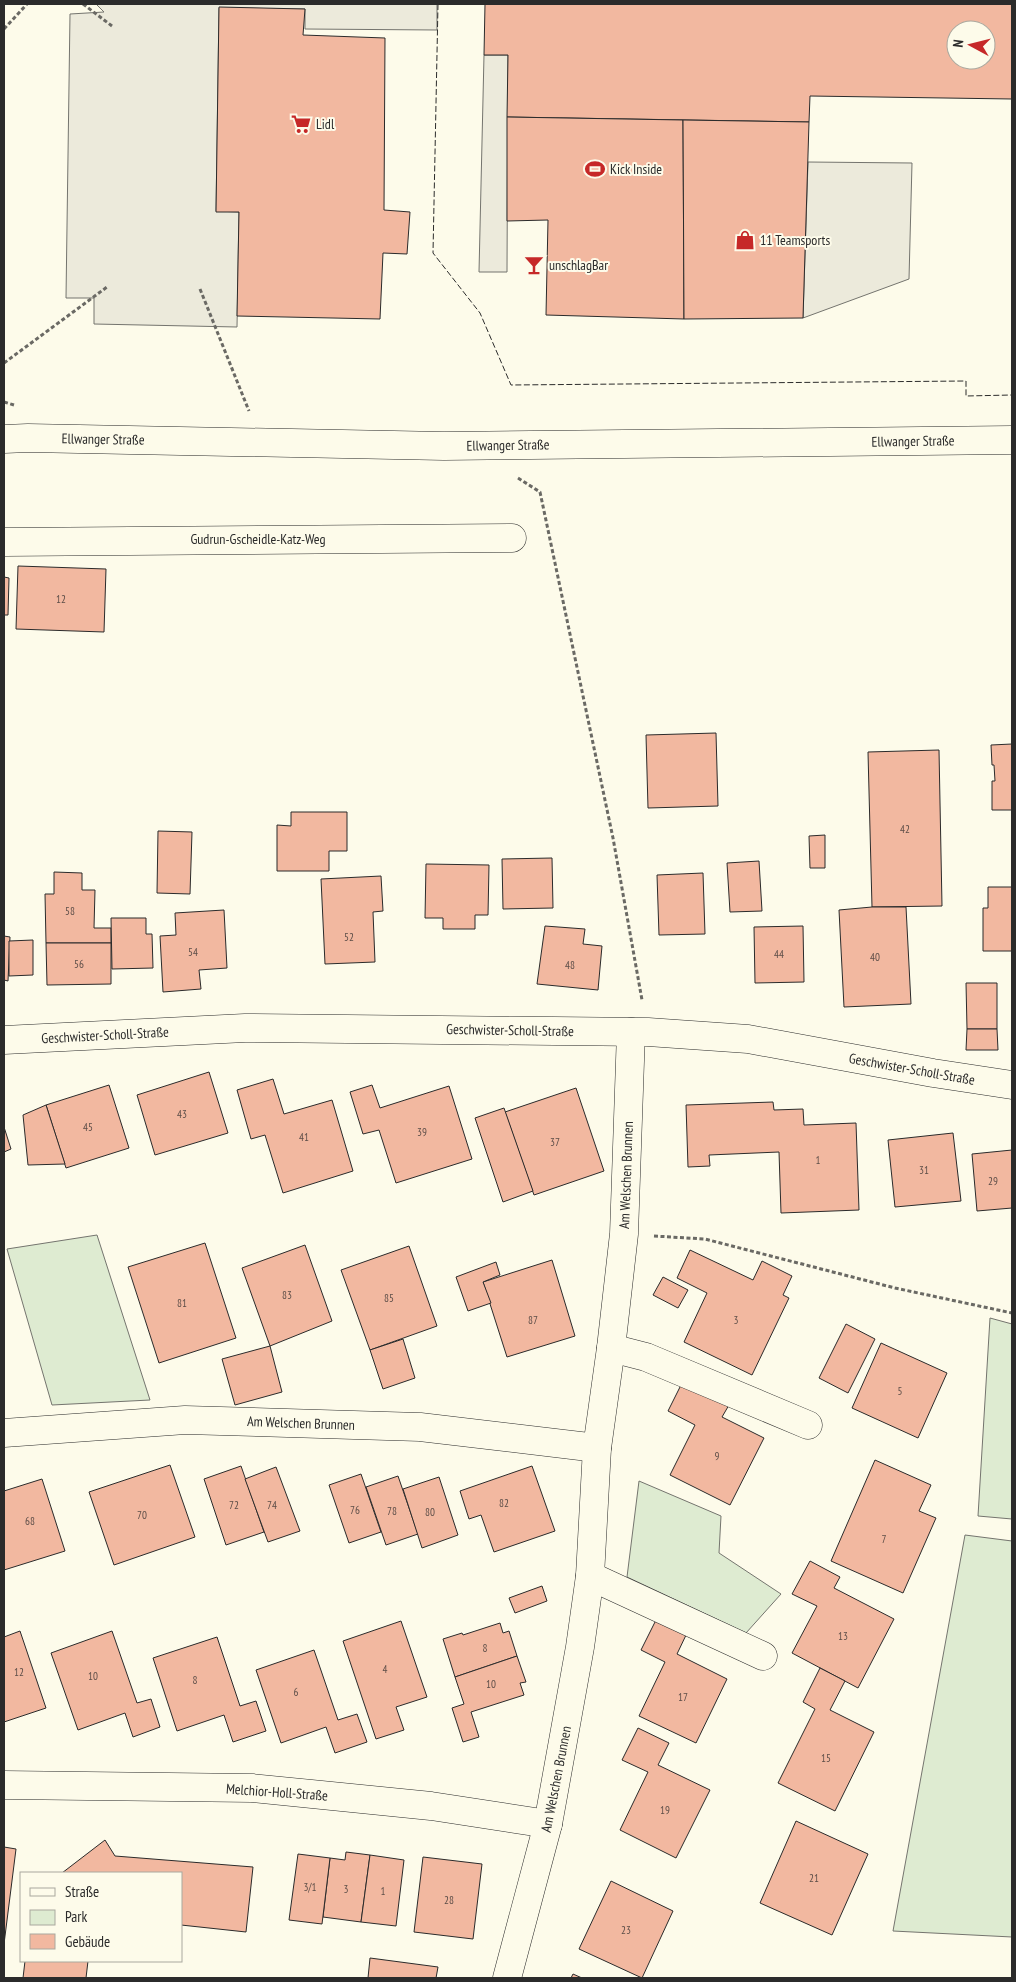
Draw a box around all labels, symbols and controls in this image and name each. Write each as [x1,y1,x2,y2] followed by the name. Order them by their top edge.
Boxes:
[946,20,996,70] north arrow
[949,39,967,48] text: N
[290,113,312,135] supermarket icon: Lidl
[316,115,335,133] place label: Lidl
[584,158,606,180] sports icon: Kick Inside
[610,160,662,178] place label: Kick Inside
[734,229,756,251] shop icon: 11 Teamsports
[760,231,830,249] place label: 11 Teamsports
[523,254,545,276] bar icon: unschlagBar
[549,256,608,274] place label: unschlagBar
[61,429,145,449] street label: Ellwanger Straße
[871,431,955,451] street label: Ellwanger Straße
[466,435,550,455] street label: Ellwanger Straße
[190,530,326,548] street label: Gudrun-Gscheidle-Katz-Weg
[56,592,66,606] house number: 12
[900,822,910,836] house number: 42
[65,904,75,918] house number: 58
[344,930,354,944] house number: 52
[188,945,198,959] house number: 54
[774,947,784,961] house number: 44
[870,950,880,964] house number: 40
[74,957,84,971] house number: 56
[565,958,575,972] house number: 48
[446,1020,574,1040] street label: Geschwister-Scholl-Straße
[41,1023,169,1047] street label: Geschwister-Scholl-Straße
[848,1049,977,1089] street label: Geschwister-Scholl-Straße
[177,1107,187,1121] house number: 43
[83,1120,93,1134] house number: 45
[615,1121,637,1229] street label: Am Welschen Brunnen
[417,1125,427,1139] house number: 39
[299,1130,309,1144] house number: 41
[550,1135,560,1149] house number: 37
[816,1153,821,1167] house number: 1
[919,1163,929,1177] house number: 31
[988,1174,998,1188] house number: 29
[282,1288,292,1302] house number: 83
[384,1291,394,1305] house number: 85
[177,1296,187,1310] house number: 81
[528,1313,538,1327] house number: 87
[734,1313,739,1327] house number: 3
[898,1384,903,1398] house number: 5
[247,1412,355,1434] street label: Am Welschen Brunnen
[715,1449,720,1463] house number: 9
[499,1496,509,1510] house number: 82
[229,1498,239,1512] house number: 72
[267,1498,277,1512] house number: 74
[350,1503,360,1517] house number: 76
[387,1504,397,1518] house number: 78
[425,1505,435,1519] house number: 80
[137,1508,147,1522] house number: 70
[25,1514,35,1528] house number: 68
[882,1532,887,1546] house number: 7
[838,1629,848,1643] house number: 13
[483,1641,488,1655] house number: 8
[383,1662,388,1676] house number: 4
[14,1665,24,1679] house number: 12
[88,1669,98,1683] house number: 10
[193,1673,198,1687] house number: 8
[486,1677,496,1691] house number: 10
[294,1685,299,1699] house number: 6
[678,1690,688,1704] house number: 17
[537,1724,575,1834] street label: Am Welschen Brunnen
[821,1751,831,1765] house number: 15
[225,1779,329,1805] street label: Melchior-Holl-Straße
[660,1803,670,1817] house number: 19
[809,1871,819,1885] house number: 21
[20,1872,182,1962] legend
[303,1880,317,1894] house number: 3/1
[65,1882,99,1901] text: Straße
[344,1882,349,1896] house number: 3
[381,1884,386,1898] house number: 1
[444,1893,454,1907] house number: 28
[65,1907,87,1926] text: Park
[621,1923,631,1937] house number: 23
[65,1932,110,1951] text: Gebäude

